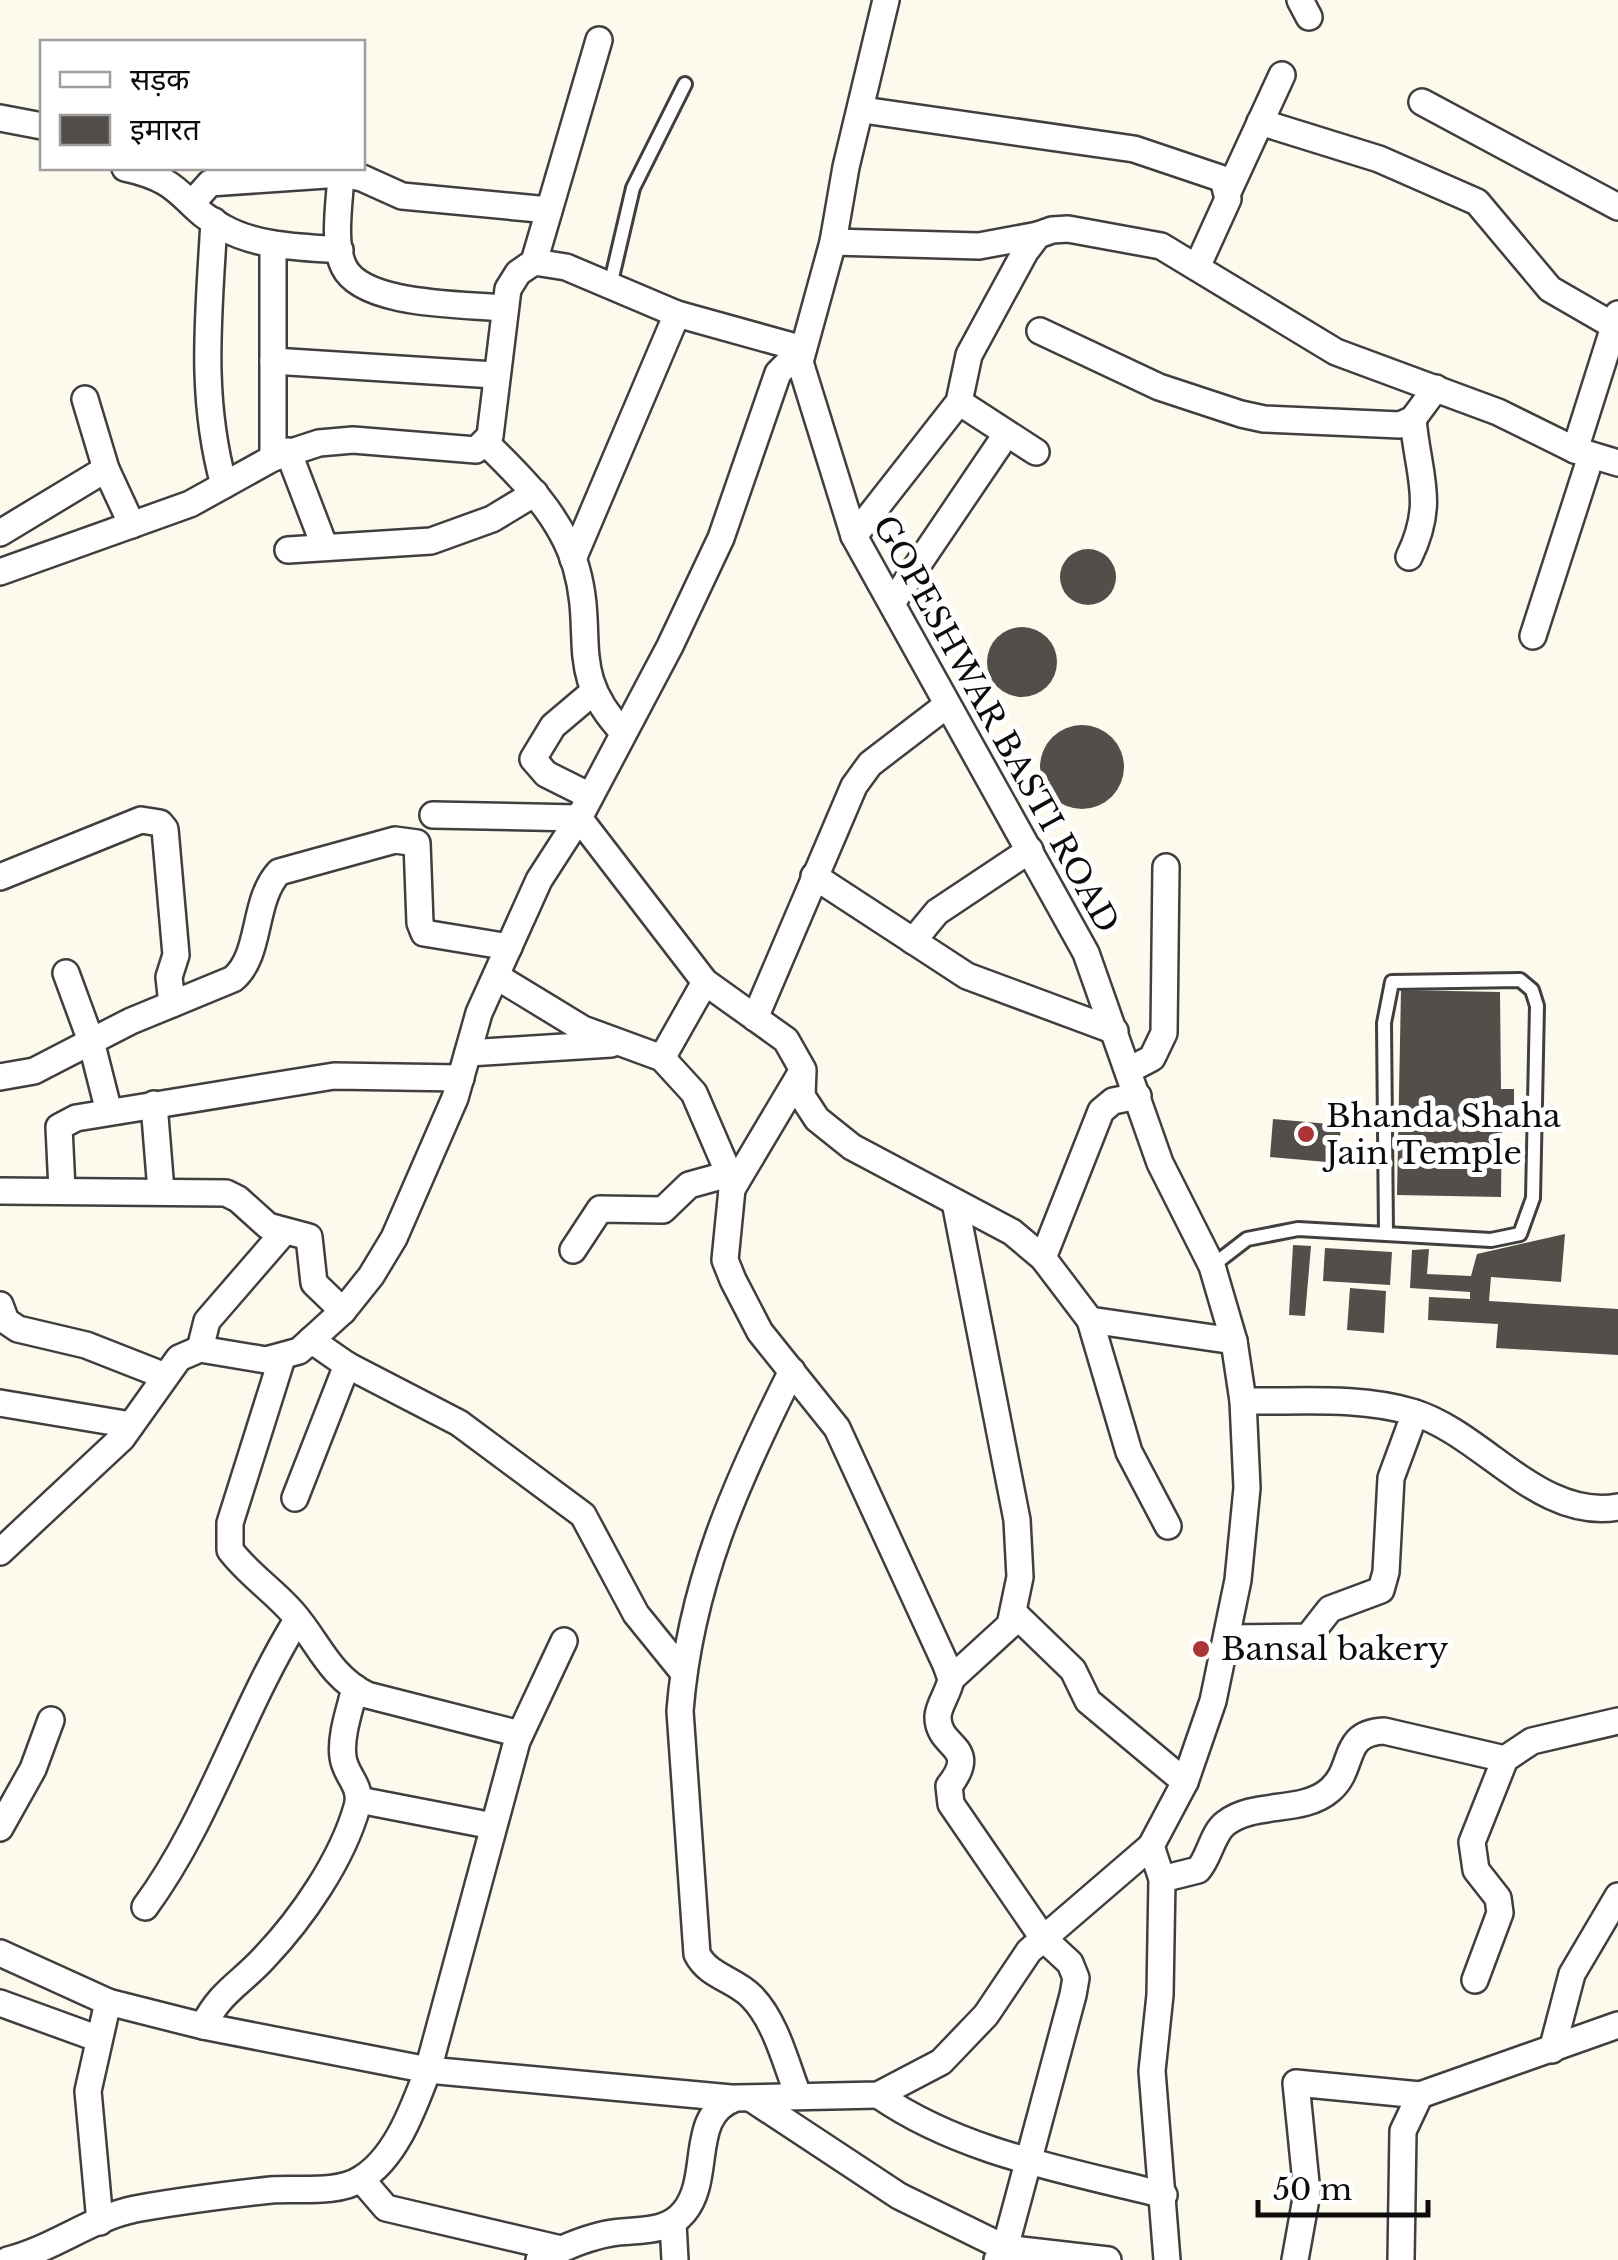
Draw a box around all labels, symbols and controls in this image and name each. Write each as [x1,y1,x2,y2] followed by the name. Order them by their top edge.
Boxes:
[40,40,365,170] legend
[130,61,190,98] text: सड़क
[130,111,201,148] text: इमारत
[864,508,1128,940] street label: GOPESHWAR BASTI ROAD
[1322,1096,1561,1173] place label: Bhanda Shaha Jain Temple
[1295,1123,1317,1145] marker: Bhanda Shaha Jain Temple
[1221,1629,1449,1669] place label: Bansal bakery
[1190,1638,1212,1660] marker: Bansal bakery
[1258,2155,1428,2217] scale bar
[1273,2171,1352,2208] text: 50 m

